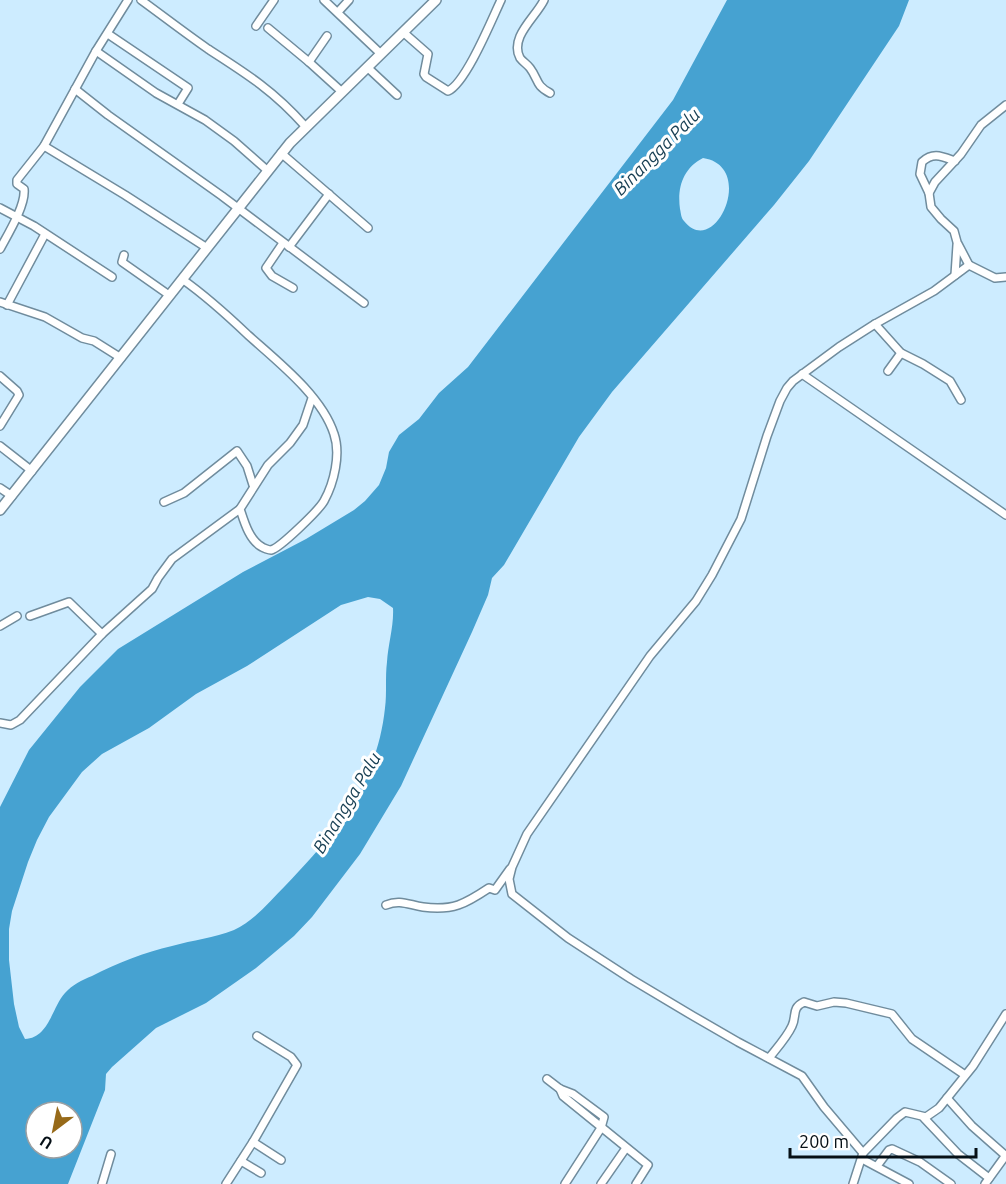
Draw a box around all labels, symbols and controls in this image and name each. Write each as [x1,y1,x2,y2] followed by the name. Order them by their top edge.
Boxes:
[609,104,704,199] water label: Binangga Palu
[308,748,384,856] water label: Binangga Palu
[24,1100,84,1160] north arrow
[790,1121,976,1159] scale bar
[799,1131,849,1151] text: 200 m
[37,1132,56,1153] text: U

